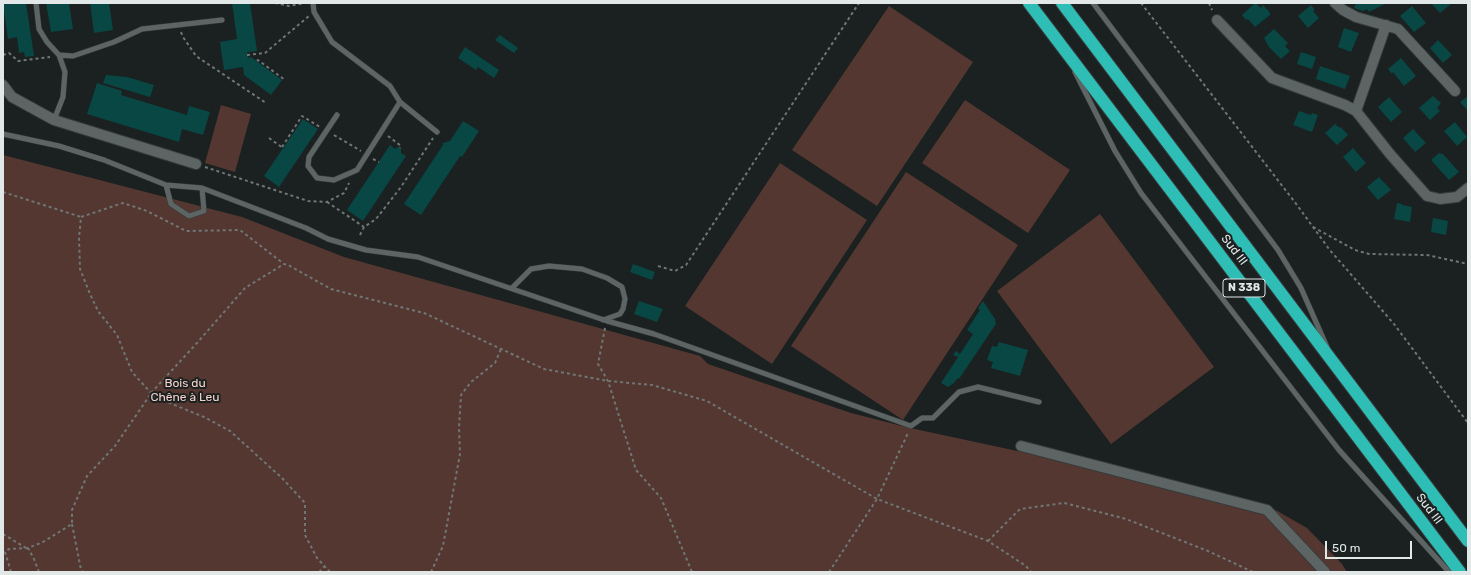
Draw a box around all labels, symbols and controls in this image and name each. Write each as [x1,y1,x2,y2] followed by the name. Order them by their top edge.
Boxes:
[1218,232,1250,268] street label: Sud III
[1223,279,1265,297] road number: N 338
[150,377,220,405] park label: Bois du Chêne à Leu
[1413,491,1445,527] street label: Sud III
[1327,533,1414,559] scale bar
[1332,541,1360,555] text: 50 m

